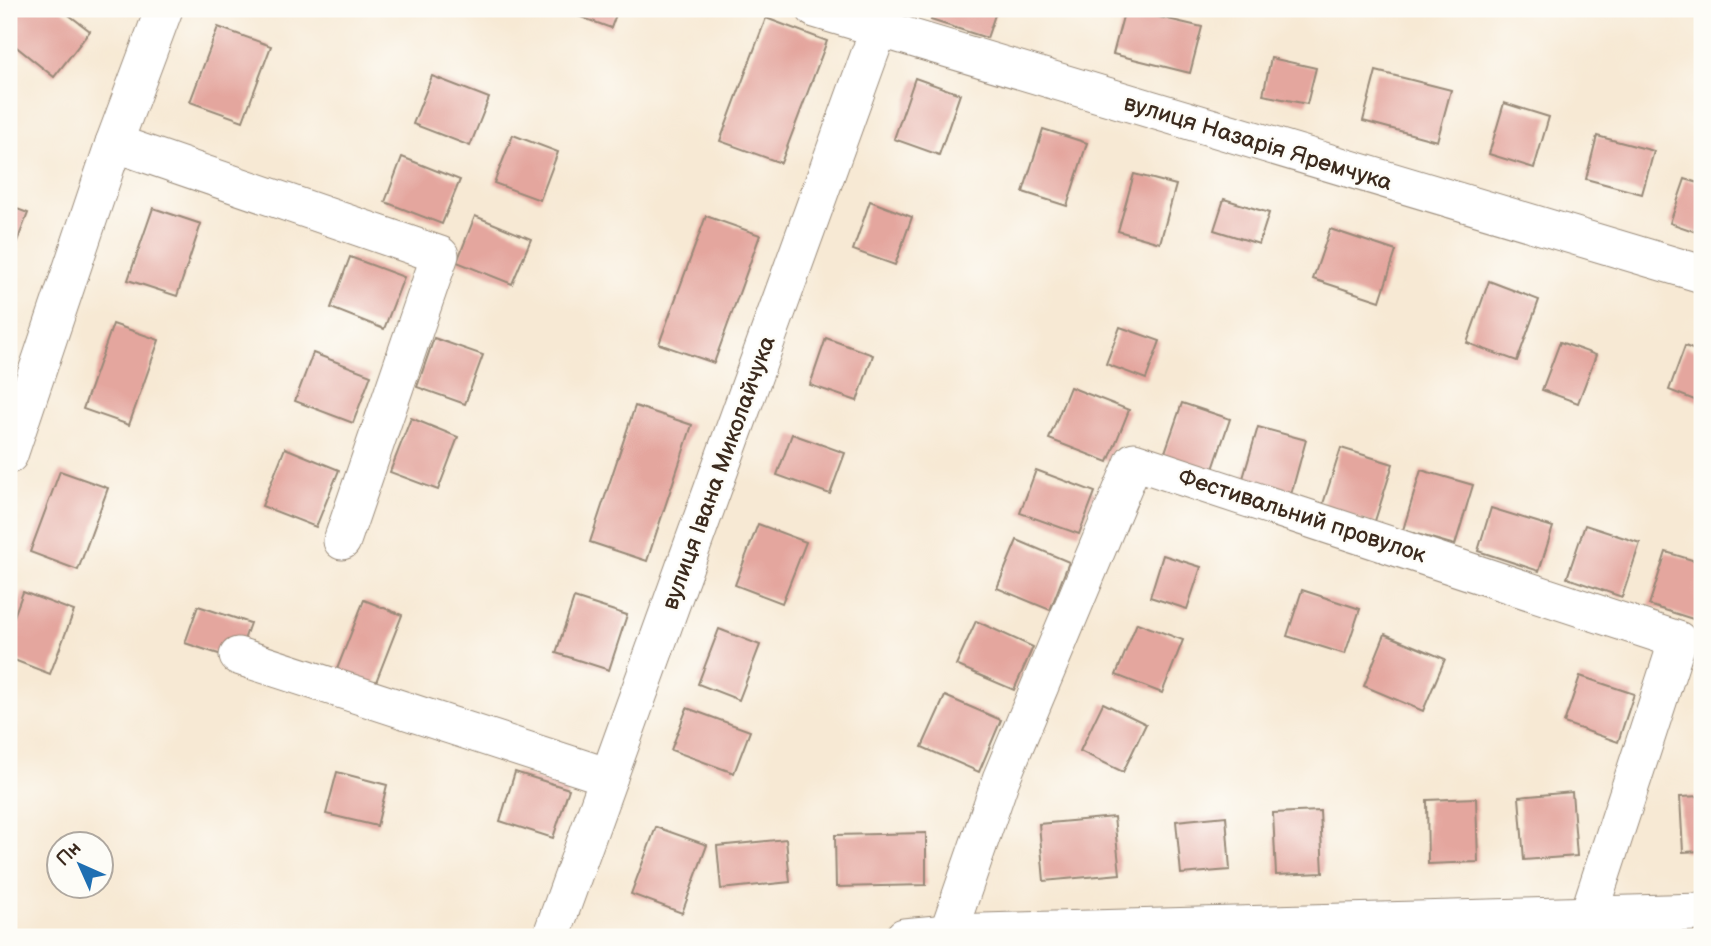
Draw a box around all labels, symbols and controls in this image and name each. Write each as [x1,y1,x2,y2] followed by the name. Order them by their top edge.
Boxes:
[1121,89,1396,197] street label: вулиця Назарія Яремчука
[656,332,782,614] street label: вулиця Івана Миколайчука
[1175,463,1430,570] street label: Фестивальний провулок
[46,830,116,900] north arrow
[52,837,86,871] text: Пн

